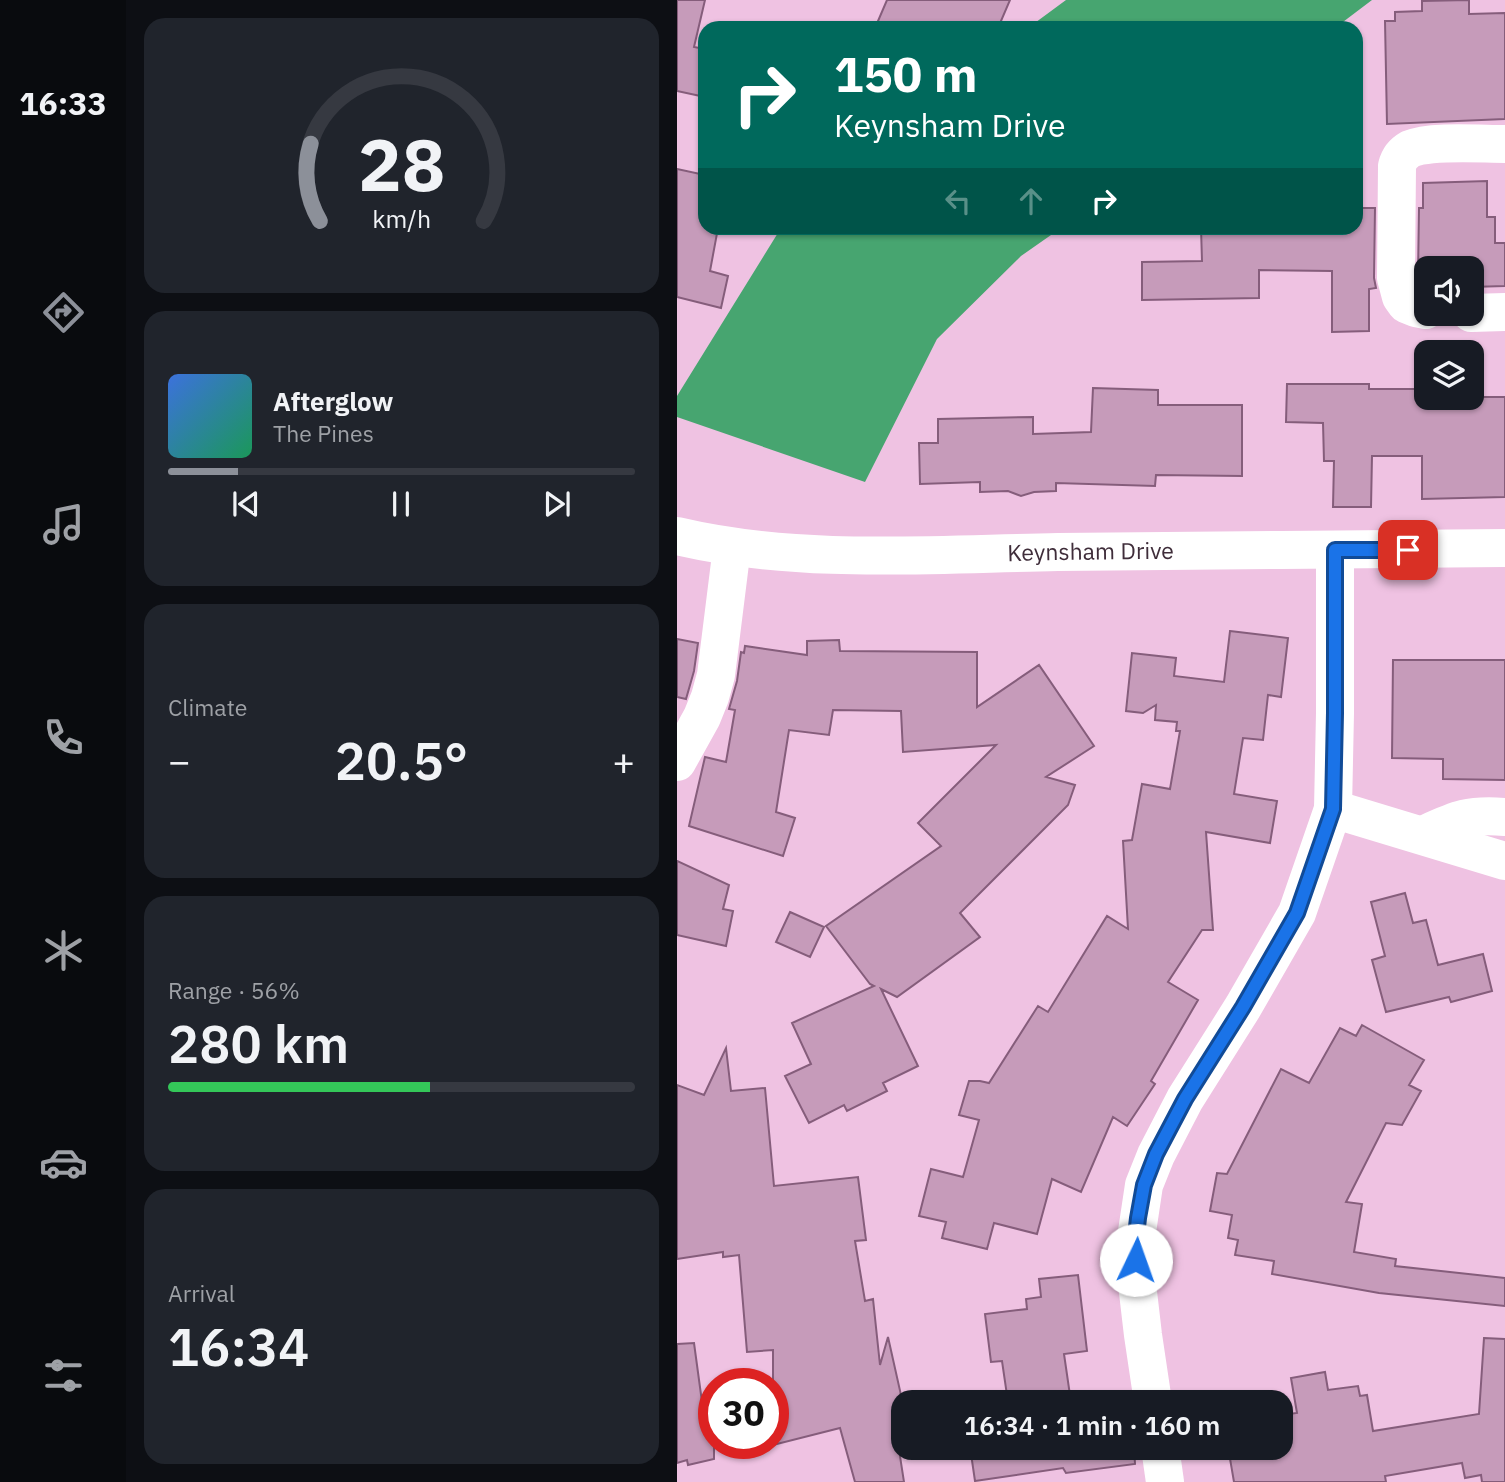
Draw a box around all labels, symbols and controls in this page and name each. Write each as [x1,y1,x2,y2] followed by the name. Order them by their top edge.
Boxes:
[834,42,978,105] text: 150 m
[719,49,810,140] icon: right
[19,82,107,124] text: 16:33
[834,104,1066,146] text: Keynsham Drive
[358,117,445,212] text: 28
[939,182,977,220] icon: left
[1012,182,1050,220] icon: ahead
[1085,182,1123,220] icon: right
[372,202,431,235] text: km/h
[1414,256,1484,410] map controls
[1414,256,1484,326] button: sound
[39,288,88,337] icon: directions
[1414,340,1484,410] button: layers
[273,384,393,418] text: Afterglow
[273,418,374,448] text: The Pines
[227,485,265,523] icon: previous
[382,485,420,523] icon: pause
[538,485,576,523] icon: next
[39,500,88,549] icon: music
[1378,520,1438,580] pin
[1389,531,1427,569] icon: arrive
[1007,535,1174,567] street label: Keynsham Drive
[168,692,247,722] text: Climate
[39,713,88,762] icon: phone
[335,727,468,794] text: 20.5°
[168,736,191,785] text: −
[612,736,635,785] text: +
[39,926,88,975] icon: climate
[168,975,300,1005] text: Range · 56%
[168,1010,349,1077] text: 280 km
[39,1138,88,1187] icon: car
[1099,1223,1173,1297] position arrow
[168,1278,235,1308] text: Arrival
[168,1313,309,1380] text: 16:34
[39,1351,88,1400] icon: filters
[698,1368,789,1459] speed limit sign: 30
[964,1408,1220,1442] text: 16:34 · 1 min · 160 m

